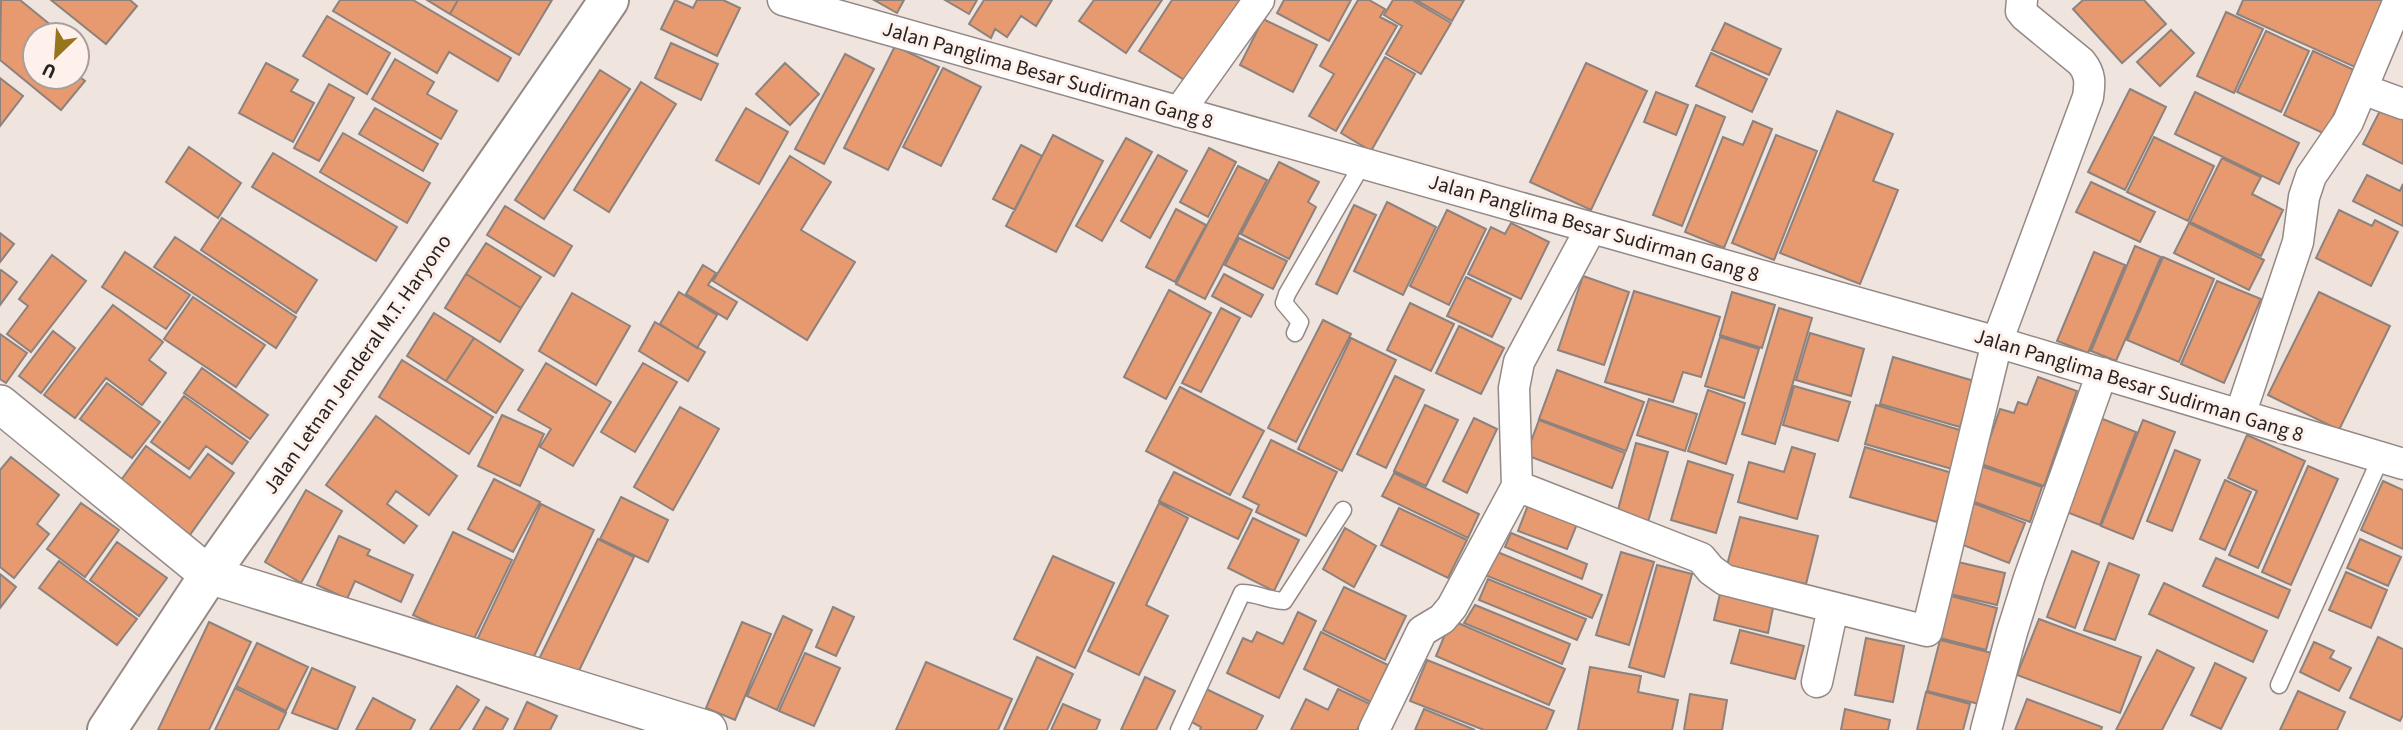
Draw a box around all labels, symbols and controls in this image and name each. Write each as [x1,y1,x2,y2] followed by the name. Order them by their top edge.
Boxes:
[879,13,1217,137] street label: Jalan Panglima Besar Sudirman Gang 8
[21,21,91,91] north arrow
[38,55,61,85] text: U
[1425,166,1763,290] street label: Jalan Panglima Besar Sudirman Gang 8
[255,228,459,500] street label: Jalan Letnan Jenderal M.T. Haryono
[1971,321,2307,449] street label: Jalan Panglima Besar Sudirman Gang 8

